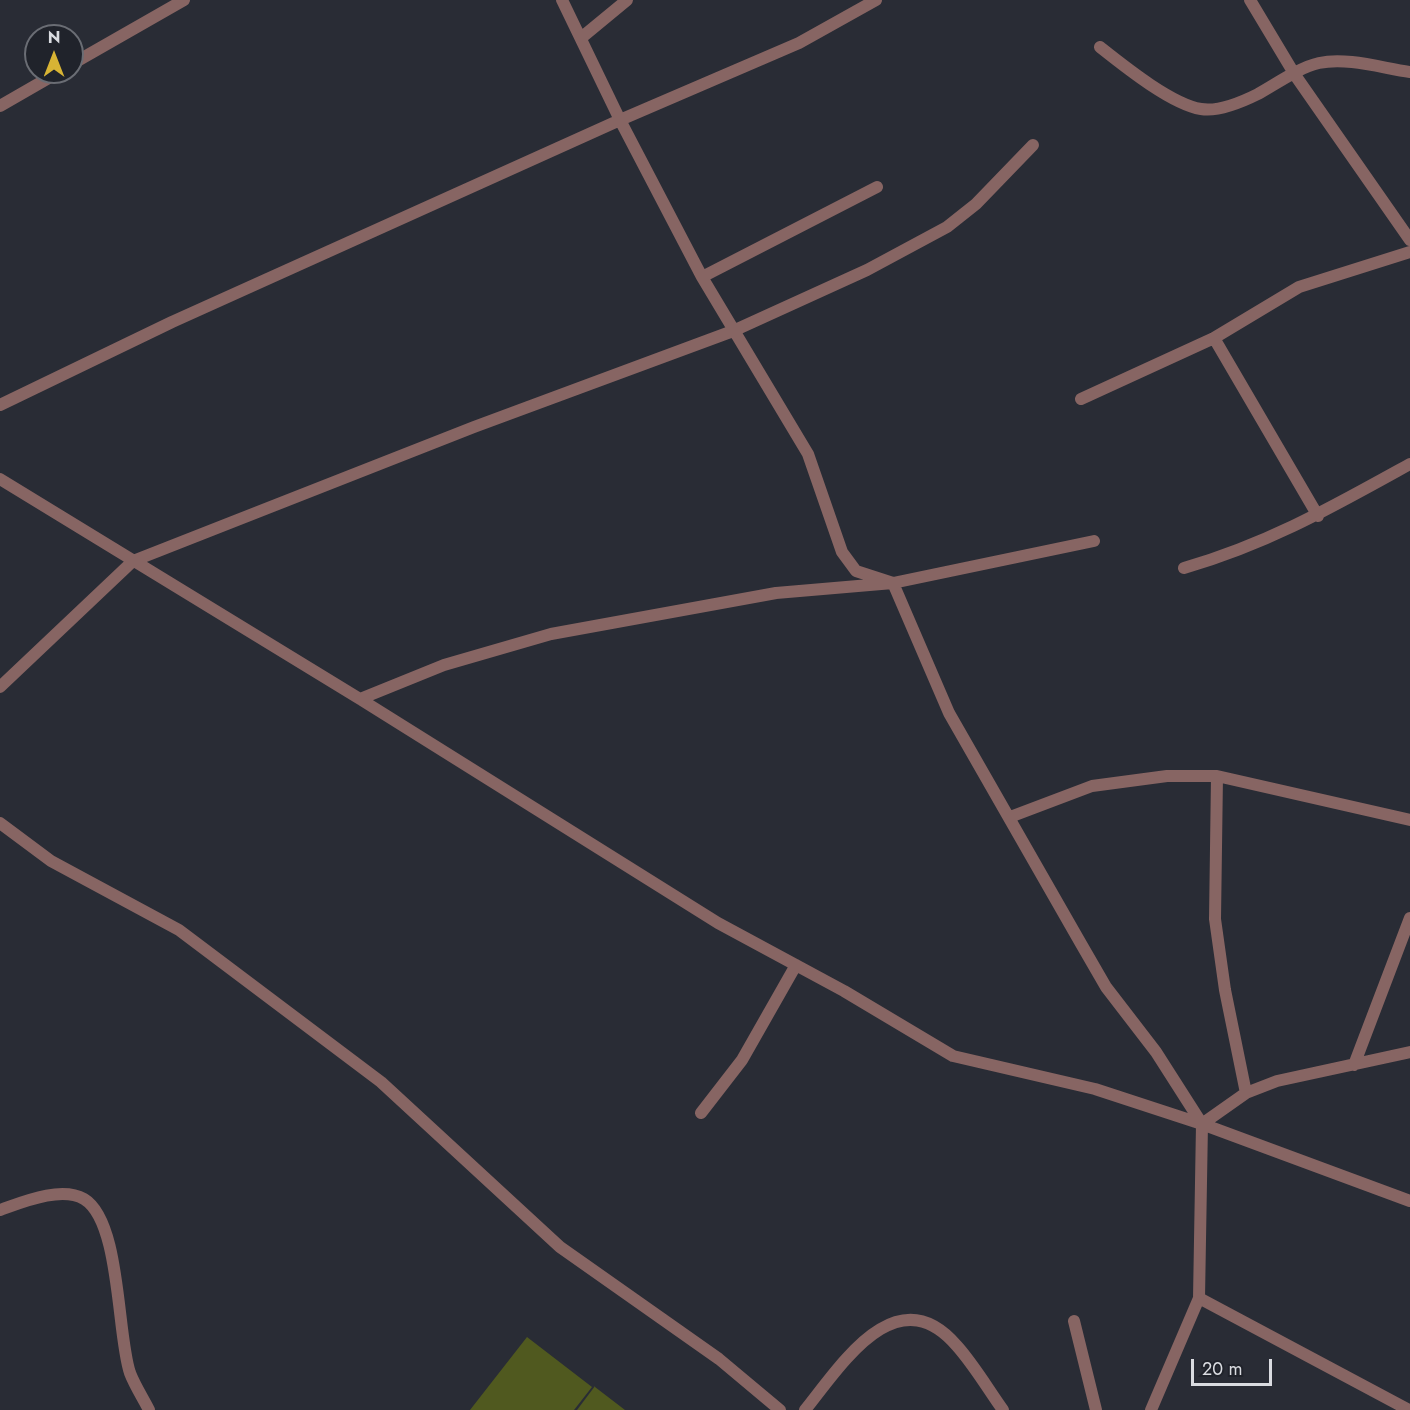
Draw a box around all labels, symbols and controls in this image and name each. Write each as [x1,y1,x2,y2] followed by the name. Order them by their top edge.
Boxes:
[24,24,84,84] north arrow
[48,26,60,49] text: N
[1194,1347,1275,1385] scale bar
[1202,1356,1242,1382] text: 20 m

